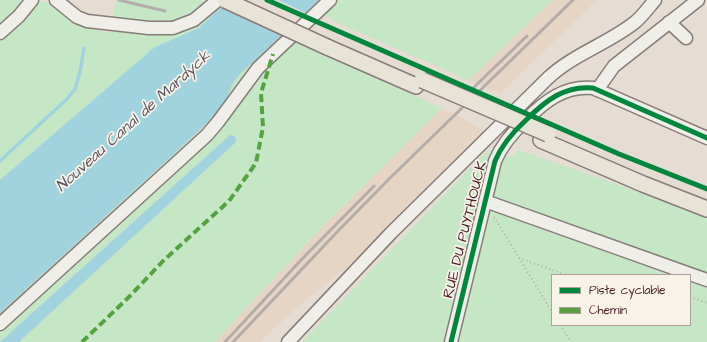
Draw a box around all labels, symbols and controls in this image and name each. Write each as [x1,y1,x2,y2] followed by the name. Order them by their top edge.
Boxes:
[53,47,215,197] water label: Nouveau Canal de Mardyck
[440,160,492,300] street label: RUE DU PUYTHOUCK
[551,274,691,326] legend
[589,282,666,299] text: Piste cyclable
[589,302,627,319] text: Chemin

